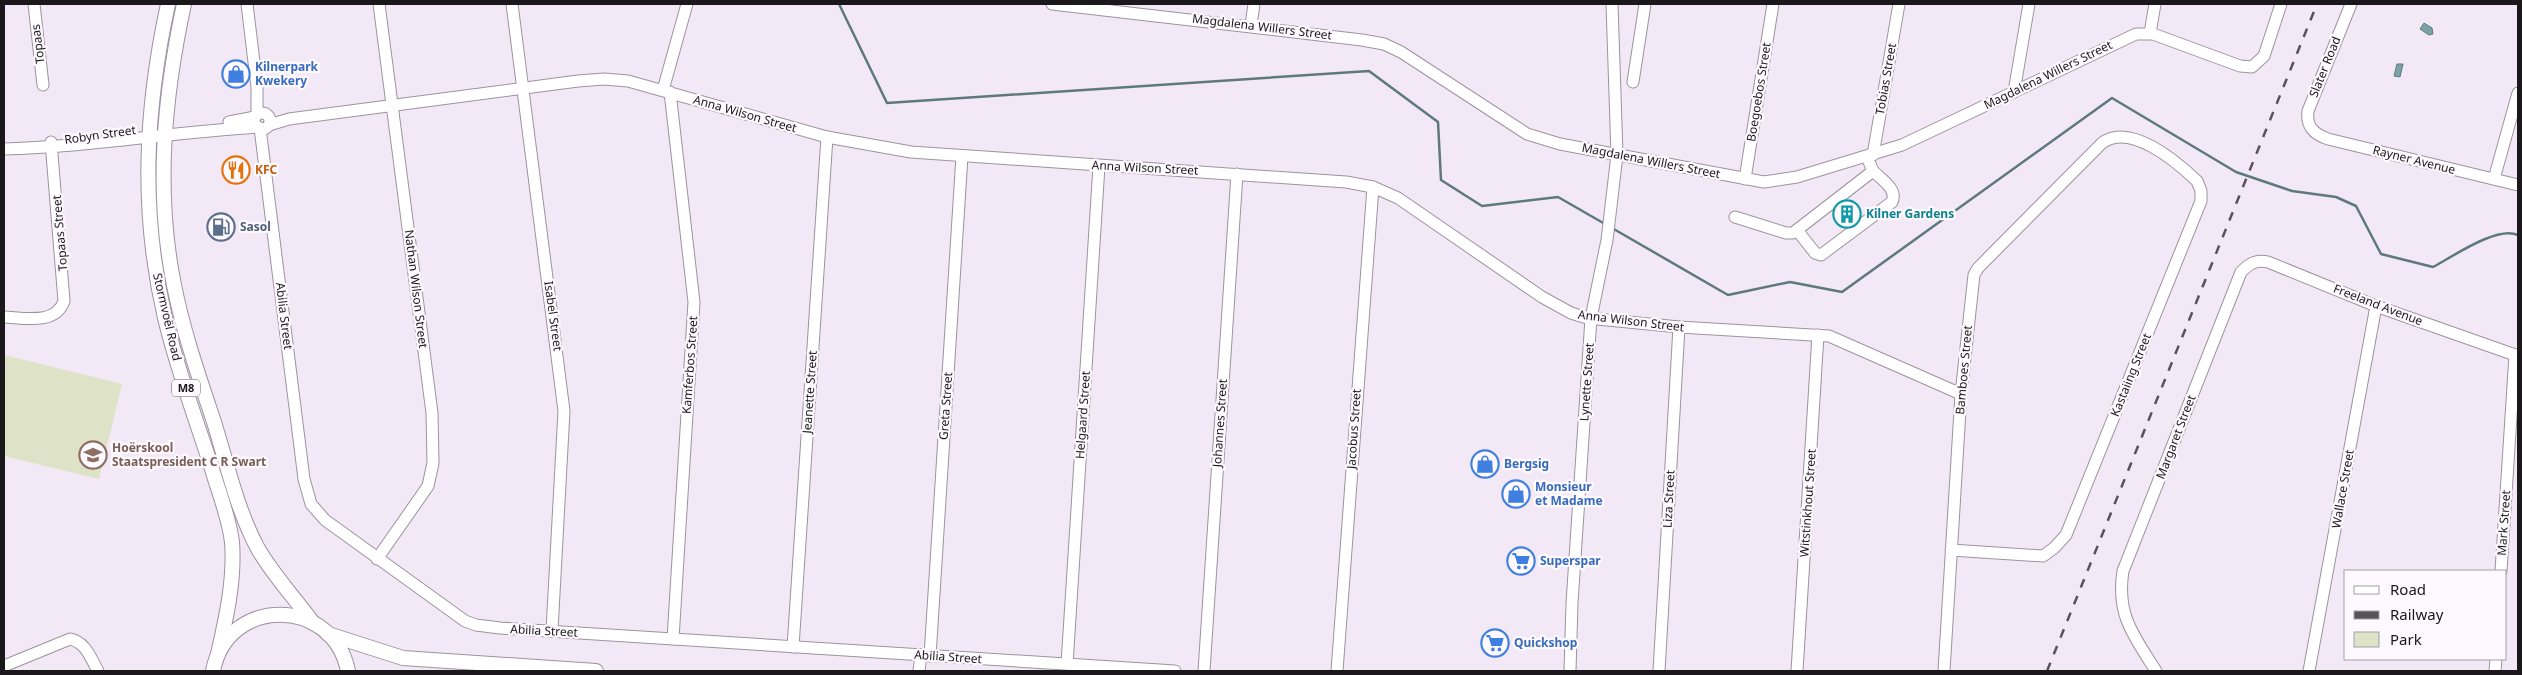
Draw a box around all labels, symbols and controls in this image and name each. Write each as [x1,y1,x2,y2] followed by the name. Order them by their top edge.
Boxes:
[1191,9,1334,44] street label: Magdalena Willers Street
[27,23,48,65] street label: Topaas
[2305,34,2344,100] street label: Slater Road
[1981,36,2115,113] street label: Magdalena Willers Street
[1742,40,1775,143] street label: Boegoebos Street
[1871,41,1900,116] street label: Tobias Street
[255,58,319,89] place label: Kilnerpark Kwekery
[221,59,251,89] shop icon: Kilnerpark Kwekery
[691,91,799,137] street label: Anna Wilson Street
[63,121,137,148] street label: Robyn Street
[1580,139,1722,182] street label: Magdalena Willers Street
[2371,141,2457,178] street label: Rayner Avenue
[221,155,251,185] restaurant icon: KFC
[1091,156,1199,179] street label: Anna Wilson Street
[255,161,278,178] place label: KFC
[48,194,71,272] street label: Topaas Street
[1832,199,1862,229] building icon: Kilner Gardens
[1866,205,1954,222] place label: Kilner Gardens
[206,212,236,242] fuel station icon: Sasol
[240,218,271,235] place label: Sasol
[401,229,432,350] street label: Nathan Wilson Street
[149,271,186,362] street label: Stormvoël Road
[540,280,567,353] street label: Isabel Street
[2331,280,2425,329] street label: Freeland Avenue
[272,281,297,351] street label: Abilia Street
[1577,306,1686,336] street label: Anna Wilson Street
[678,315,701,415] street label: Kamferbos Street
[1951,324,1976,415] street label: Bamboes Street
[2106,330,2155,419] street label: Kastaiing Street
[1575,341,1598,422] street label: Lynette Street
[798,349,821,435] street label: Jeanette Street
[1071,370,1094,460] street label: Helgaard Street
[935,371,956,440] street label: Greta Street
[1208,377,1231,469] street label: Johannes Street
[172,379,200,396] road number: M8
[1342,388,1365,471] street label: Jacobus Street
[2152,392,2200,481] street label: Margaret Street
[112,439,266,470] place label: Hoërskool Staatspresident C R Swart
[78,440,108,470] school or university icon: Hoërskool Staatspresident C R Swart
[1795,448,1820,558] street label: Witstinkhout Street
[2327,448,2358,530] street label: Wallace Street
[1470,449,1500,479] shop icon: Bergsig
[1504,455,1549,472] place label: Bergsig
[1658,469,1679,529] street label: Liza Street
[1535,478,1603,509] place label: Monsieur et Madame
[1501,479,1531,509] shop icon: Monsieur et Madame
[2493,489,2514,556] street label: Mark Street
[1506,546,1536,576] supermarket icon: Superspar
[1540,552,1601,569] place label: Superspar
[2344,570,2507,660] legend
[2390,579,2426,599] text: Road
[2390,604,2444,624] text: Railway
[510,620,579,641] street label: Abilia Street
[1480,628,1510,658] supermarket icon: Quickshop
[2390,629,2422,649] text: Park
[1514,634,1578,651] place label: Quickshop
[914,646,983,667] street label: Abilia Street

